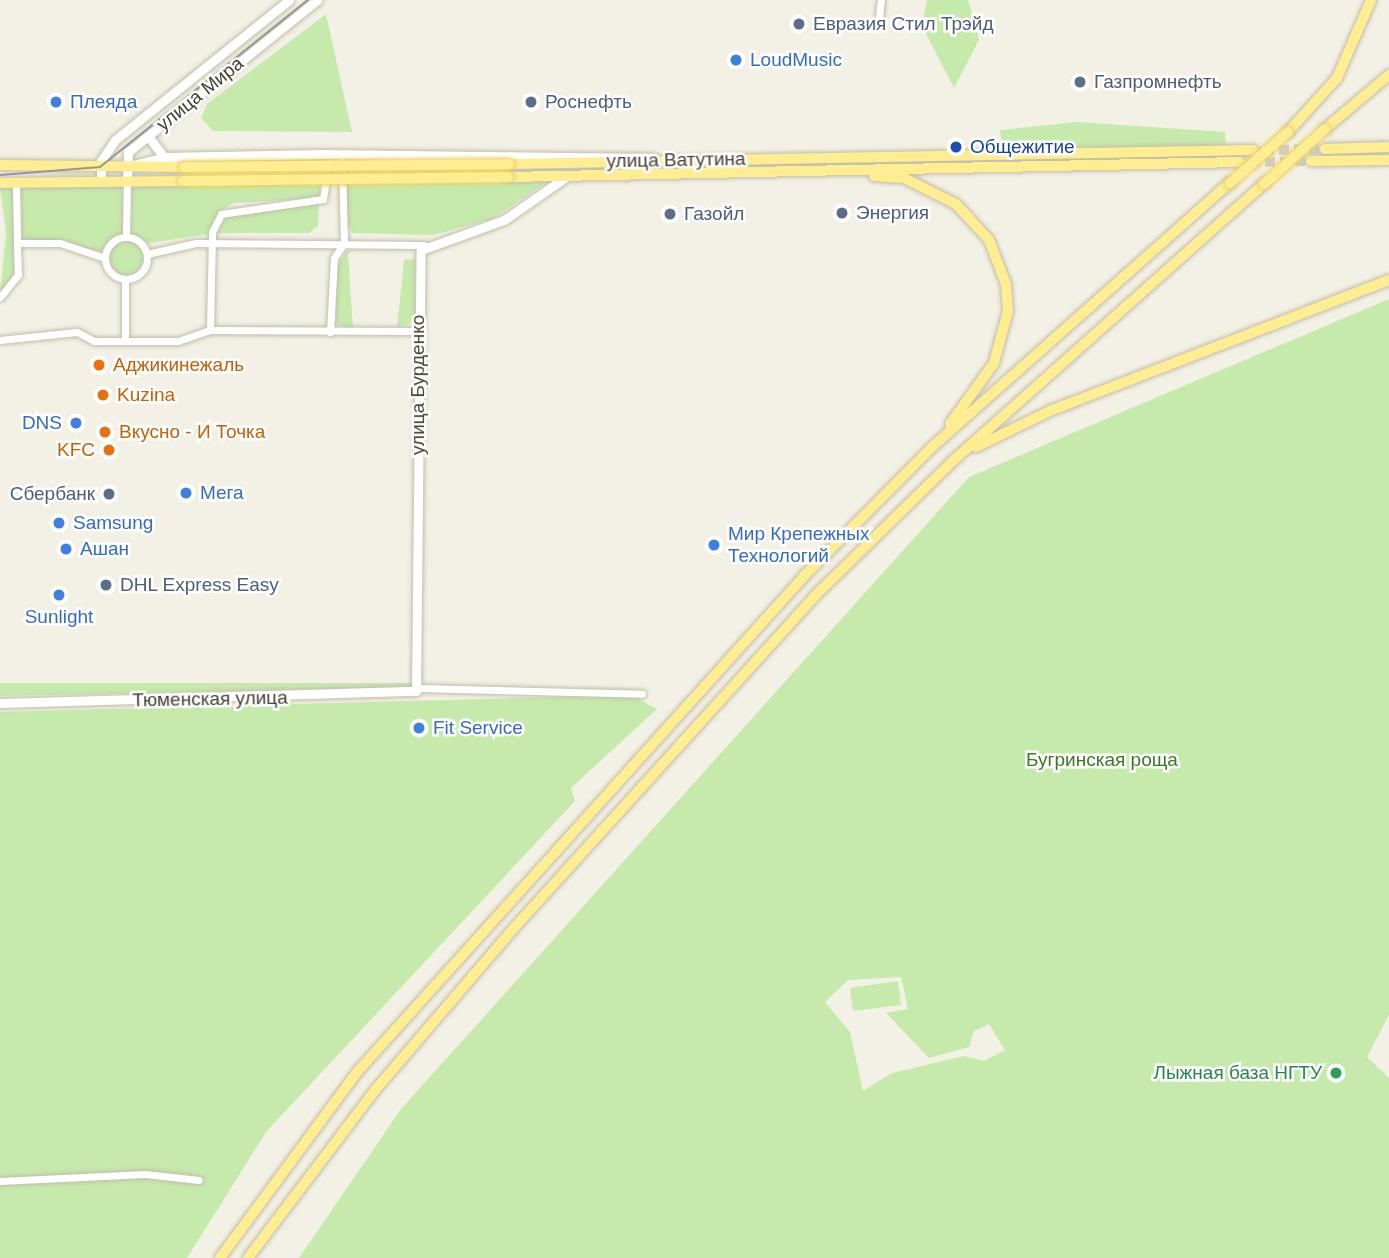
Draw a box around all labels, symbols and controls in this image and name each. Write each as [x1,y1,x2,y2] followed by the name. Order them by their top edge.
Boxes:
[813,13,993,35] place label: Евразия Стил Трэйд
[791,16,807,32] marker: Евразия Стил Трэйд
[750,49,842,71] place label: LoudMusic
[152,52,248,136] street label: улица Мира
[728,52,744,68] marker: LoudMusic
[1094,71,1222,93] place label: Газпромнефть
[1072,74,1088,90] marker: Газпромнефть
[70,91,137,113] place label: Плеяда
[545,91,632,113] place label: Роснефть
[48,94,64,110] marker: Плеяда
[523,94,539,110] marker: Роснефть
[970,136,1075,158] place label: Общежитие
[948,139,964,155] marker: Общежитие
[606,147,746,173] street label: улица Ватутина
[856,202,929,224] place label: Энергия
[684,203,744,225] place label: Газойл
[834,205,850,221] marker: Энергия
[662,206,678,222] marker: Газойл
[407,315,429,455] street label: улица Бурденко
[113,354,244,376] place label: Аджикинежаль
[91,357,107,373] marker: Аджикинежаль
[117,384,175,406] place label: Kuzina
[95,387,111,403] marker: Kuzina
[22,412,62,434] place label: DNS
[68,415,84,431] marker: DNS
[119,421,265,443] place label: Вкусно - И Точка
[97,424,113,440] marker: Вкусно - И Точка
[57,439,95,461] place label: KFC
[101,442,117,458] marker: KFC
[200,482,244,504] place label: Мега
[10,483,95,505] place label: Сбербанк
[178,485,194,501] marker: Мега
[101,486,117,502] marker: Сбербанк
[73,512,153,534] place label: Samsung
[51,515,67,531] marker: Samsung
[728,523,869,567] place label: Мир Крепежных Технологий
[706,537,722,553] marker: Мир Крепежных Технологий
[80,538,129,560] place label: Ашан
[58,541,74,557] marker: Ашан
[120,574,279,596] place label: DHL Express Easy
[98,577,114,593] marker: DHL Express Easy
[51,587,67,603] marker: Sunlight
[25,606,93,628] place label: Sunlight
[132,686,288,712] street label: Тюменская улица
[433,717,523,739] place label: Fit Service
[411,720,427,736] marker: Fit Service
[1026,749,1178,771] park label: Бугринская роща
[1153,1062,1322,1084] place label: Лыжная база НГТУ
[1328,1065,1344,1081] marker: Лыжная база НГТУ

